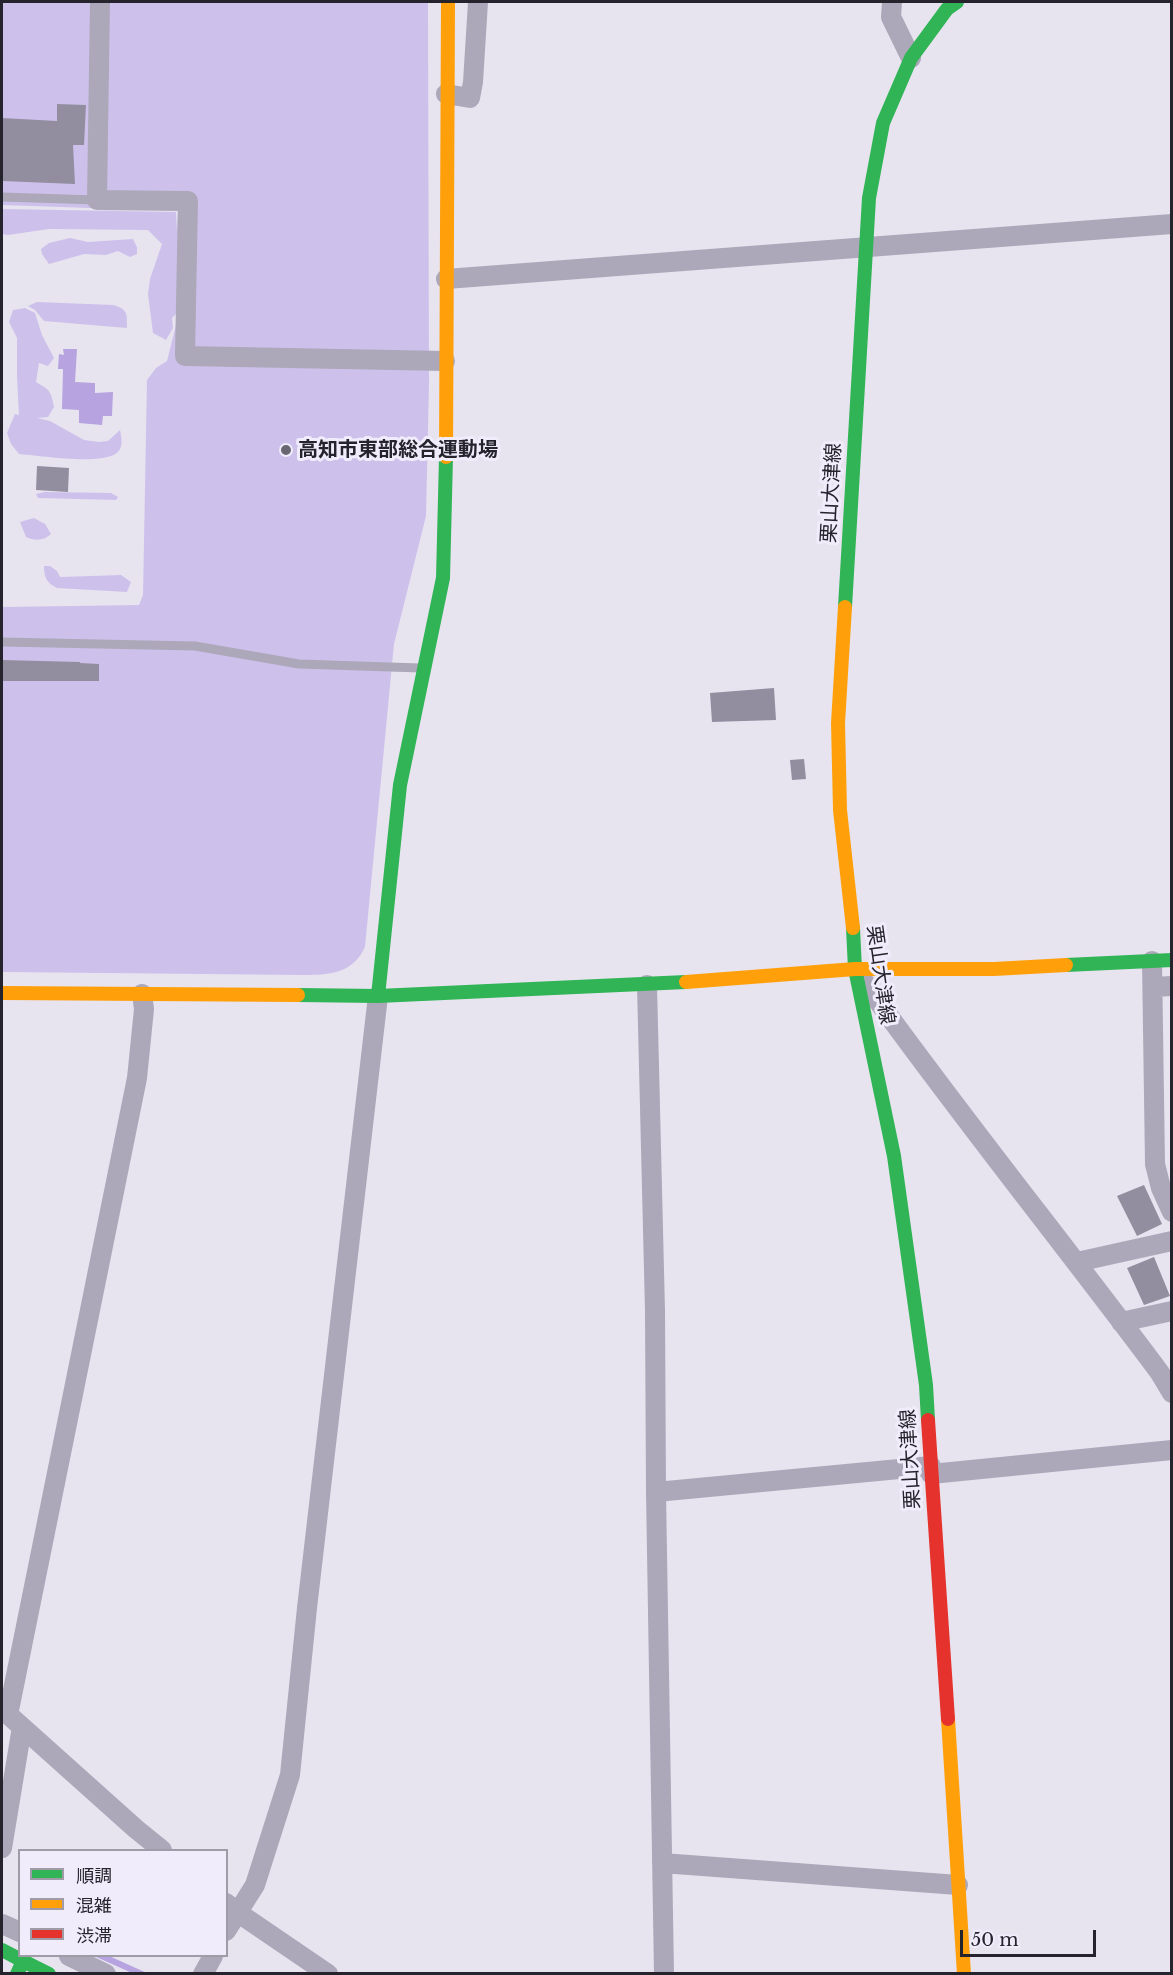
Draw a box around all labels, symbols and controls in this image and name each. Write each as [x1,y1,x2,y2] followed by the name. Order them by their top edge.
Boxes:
[298,438,498,462] place label: 高知市東部総合運動場
[817,442,847,544] street label: 栗山大津線
[279,443,293,457] marker: 高知市東部総合運動場
[861,924,899,1026] street label: 栗山大津線
[896,1408,926,1510] street label: 栗山大津線
[18,1849,228,1957] legend
[76,1865,112,1887] text: 順調
[76,1895,112,1917] text: 混雑
[963,1918,1100,1956] scale bar
[76,1925,112,1947] text: 渋滞
[971,1929,1019,1951] text: 50 m

